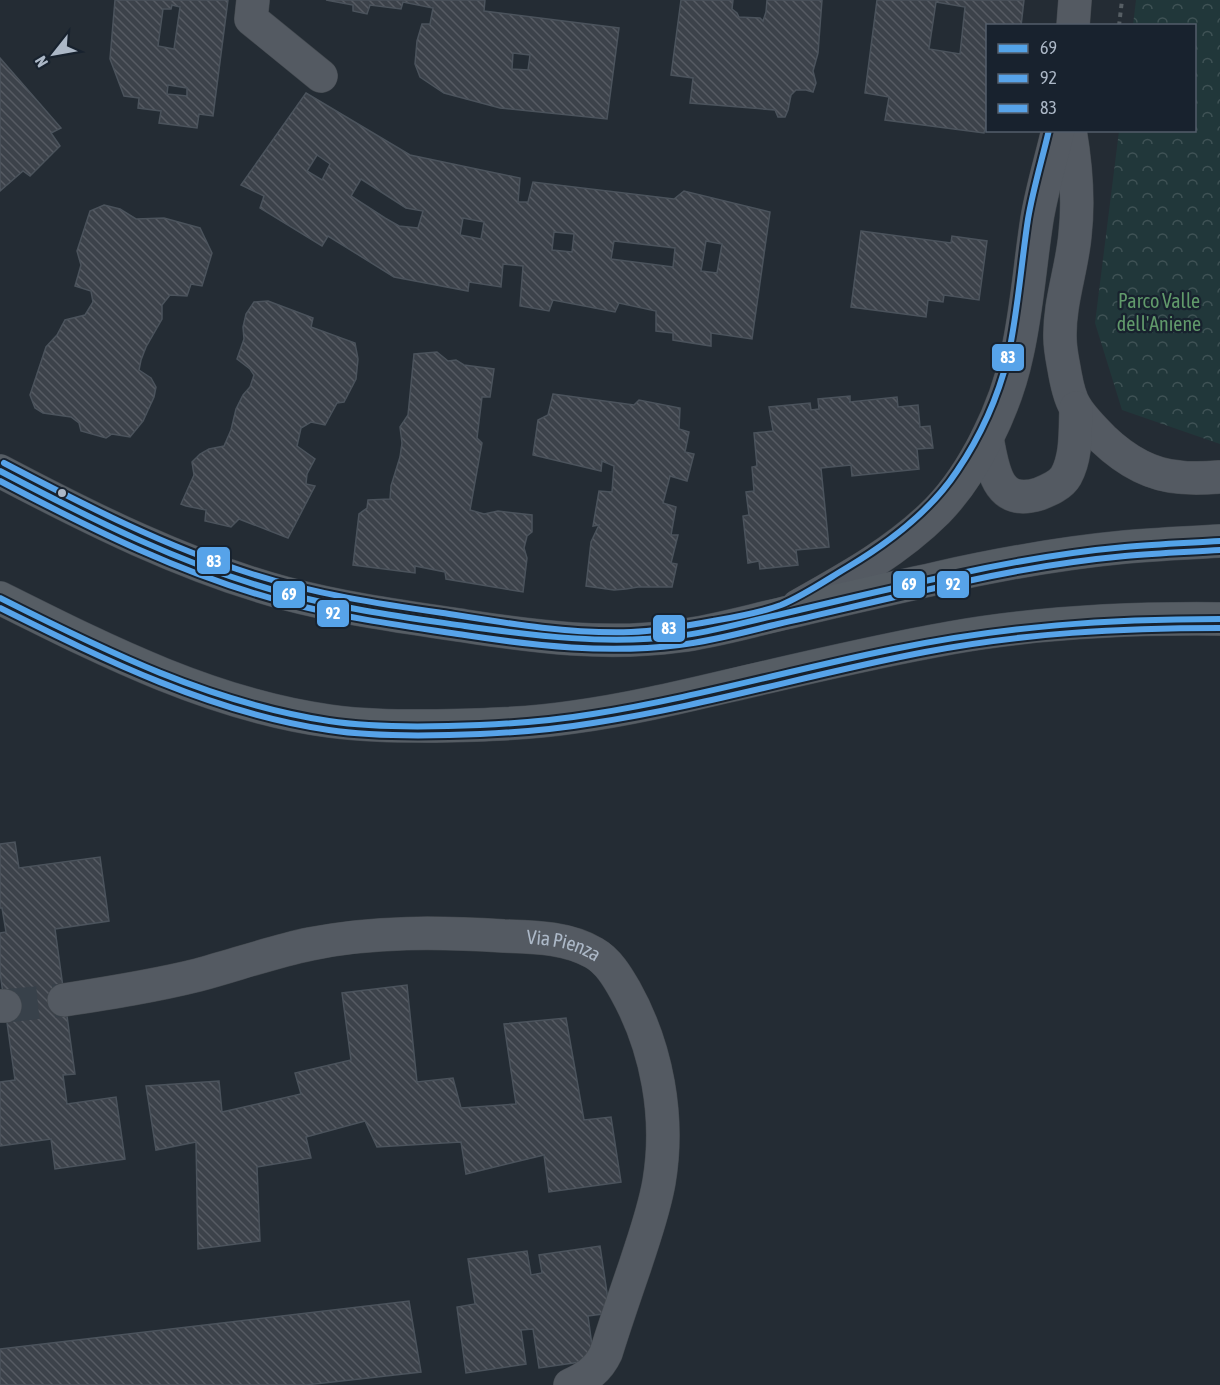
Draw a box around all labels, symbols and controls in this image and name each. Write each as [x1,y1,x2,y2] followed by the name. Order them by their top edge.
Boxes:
[24,24,84,84] north arrow
[986,24,1196,132] legend
[1040,37,1057,58] text: 69
[31,53,51,70] text: N
[1040,67,1057,88] text: 92
[1040,97,1057,118] text: 83
[1117,289,1201,335] park label: Parco Valle dell'Aniene
[991,343,1025,372] line badge: 83
[1000,348,1016,366] text: 83
[56,487,68,499] unlabelled marker
[196,546,231,575] line badge: 83
[206,552,222,570] text: 83
[892,570,926,599] line badge: 69
[936,570,970,599] line badge: 92
[901,575,917,593] text: 69
[945,575,961,593] text: 92
[272,580,306,609] line badge: 69
[281,585,297,603] text: 69
[316,599,350,628] line badge: 92
[325,604,341,622] text: 92
[652,614,686,643] line badge: 83
[661,619,677,637] text: 83
[526,925,605,965] street label: Via Pienza

